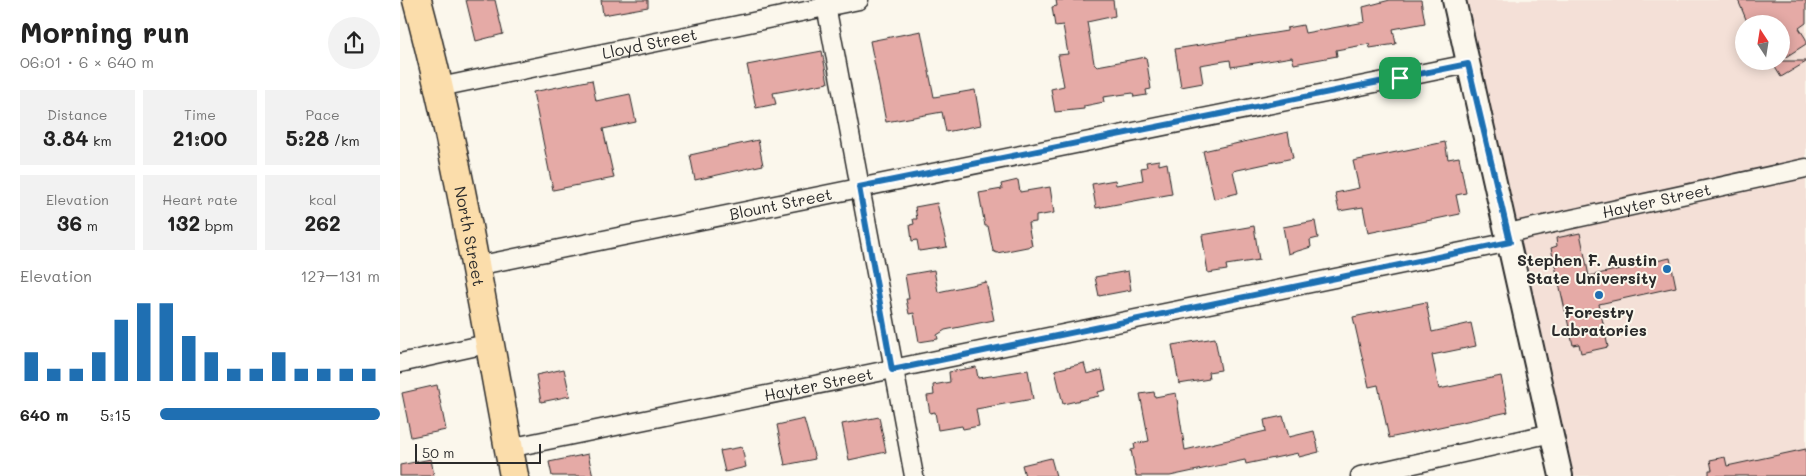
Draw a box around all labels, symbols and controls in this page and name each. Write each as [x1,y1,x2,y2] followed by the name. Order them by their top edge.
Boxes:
[20,14,189,50] text: Morning run
[1735,15,1790,70] north arrow
[1735,15,1790,70] map controls
[328,17,380,69] button: share
[600,23,699,63] street label: Lloyd Street
[20,51,154,72] text: 06:01 · 6 × 640 m
[1379,57,1421,99] pin
[1386,64,1414,92] icon: arrive
[47,105,107,124] text: Distance
[184,105,216,124] text: Time
[306,105,340,124] text: Pace
[43,124,88,151] text: 3.84
[173,124,227,151] text: 21:00
[286,124,329,151] text: 5:28
[88,131,112,150] text: km
[329,131,360,150] text: /km
[1600,178,1713,222] street label: Hayter Street
[727,183,834,224] street label: Blount Street
[450,184,490,288] street label: North Street
[46,190,109,209] text: Elevation
[162,190,238,209] text: Heart rate
[309,190,337,209] text: kcal
[57,209,82,236] text: 36
[167,209,200,236] text: 132
[305,209,341,236] text: 262
[82,216,98,235] text: m
[200,216,233,235] text: bpm
[1517,249,1657,288] place label: Stephen F. Austin State University
[1661,263,1673,275] marker: Stephen F. Austin State University
[20,265,92,286] text: Elevation
[300,265,380,286] text: 127–131 m
[1593,289,1605,301] marker: Forestry Labratories
[1551,301,1647,340] place label: Forestry Labratories
[762,362,875,405] street label: Hayter Street
[20,404,69,425] text: 640 m
[100,404,131,425] text: 5:15
[415,441,541,464] scale bar
[422,443,454,462] text: 50 m

